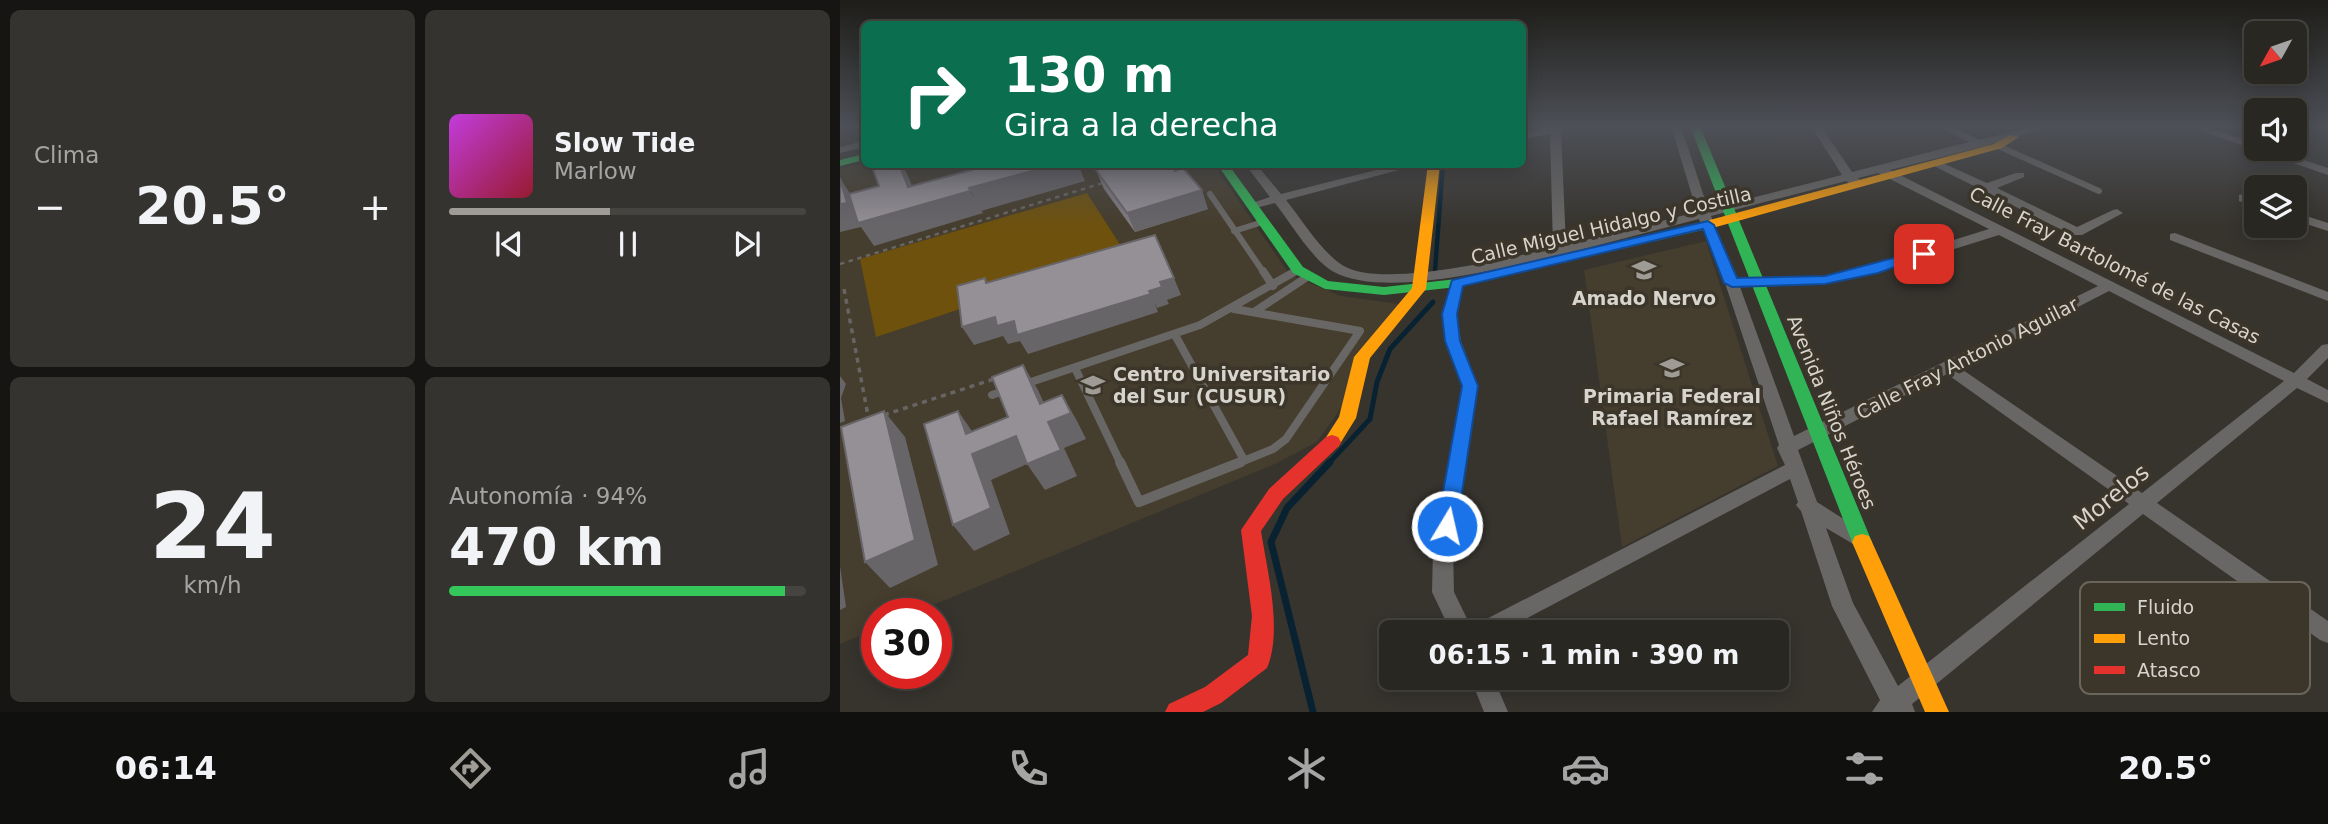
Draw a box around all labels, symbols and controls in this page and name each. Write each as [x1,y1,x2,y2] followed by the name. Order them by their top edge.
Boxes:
[2244,21,2306,84] north arrow
[2244,21,2307,238] map controls
[1004,47,1174,104] text: 130 m
[889,49,980,140] icon: right
[2244,98,2307,161] button: sound
[1004,106,1279,144] text: Gira a la derecha
[554,128,695,158] text: Slow Tide
[34,142,99,168] text: Clima
[554,158,637,184] text: Marlow
[2244,175,2307,238] button: layers
[135,176,290,236] text: 20.5°
[1469,182,1753,268] street label: Calle Miguel Hidalgo y Costilla
[1966,182,2264,348] street label: Calle Fray Bartolomé de las Casas
[34,185,66,229] text: −
[359,185,391,229] text: +
[1894,224,1954,284] pin
[490,225,528,263] icon: previous
[609,225,647,263] icon: pause
[728,225,766,263] icon: next
[1905,235,1943,273] icon: arrive
[1630,256,1658,284] school or university icon: Amado Nervo
[1572,287,1716,309] place label: Amado Nervo
[1853,292,2082,424] street label: Calle Fray Antonio Aguilar
[1783,312,1881,512] street label: Avenida Niños Héroes
[1658,354,1686,382] school or university icon: Primaria Federal Rafael Ramírez
[1113,363,1330,407] place label: Centro Universitario del Sur (CUSUR)
[1079,371,1107,399] school or university icon: Centro Universitario del Sur (CUSUR)
[1583,385,1761,429] place label: Primaria Federal Rafael Ramírez
[2068,459,2154,535] street label: Morelos
[149,474,276,579] text: 24
[449,483,647,509] text: Autonomía · 94%
[1410,489,1484,563] position arrow
[449,517,664,577] text: 470 km
[183,572,242,598] text: km/h
[2080,582,2310,694] legend
[2137,596,2194,618] text: Fluido
[861,598,952,689] speed limit sign: 30
[2137,627,2190,649] text: Lento
[1429,640,1739,670] text: 06:15 · 1 min · 390 m
[2137,659,2201,681] text: Atasco
[446,744,495,793] icon: directions
[725,744,774,793] icon: music
[1004,744,1053,793] icon: phone
[1282,744,1331,793] icon: climate
[1561,744,1610,793] icon: car
[1840,744,1889,793] icon: filters
[115,749,217,787] text: 06:14
[2118,749,2213,787] text: 20.5°

